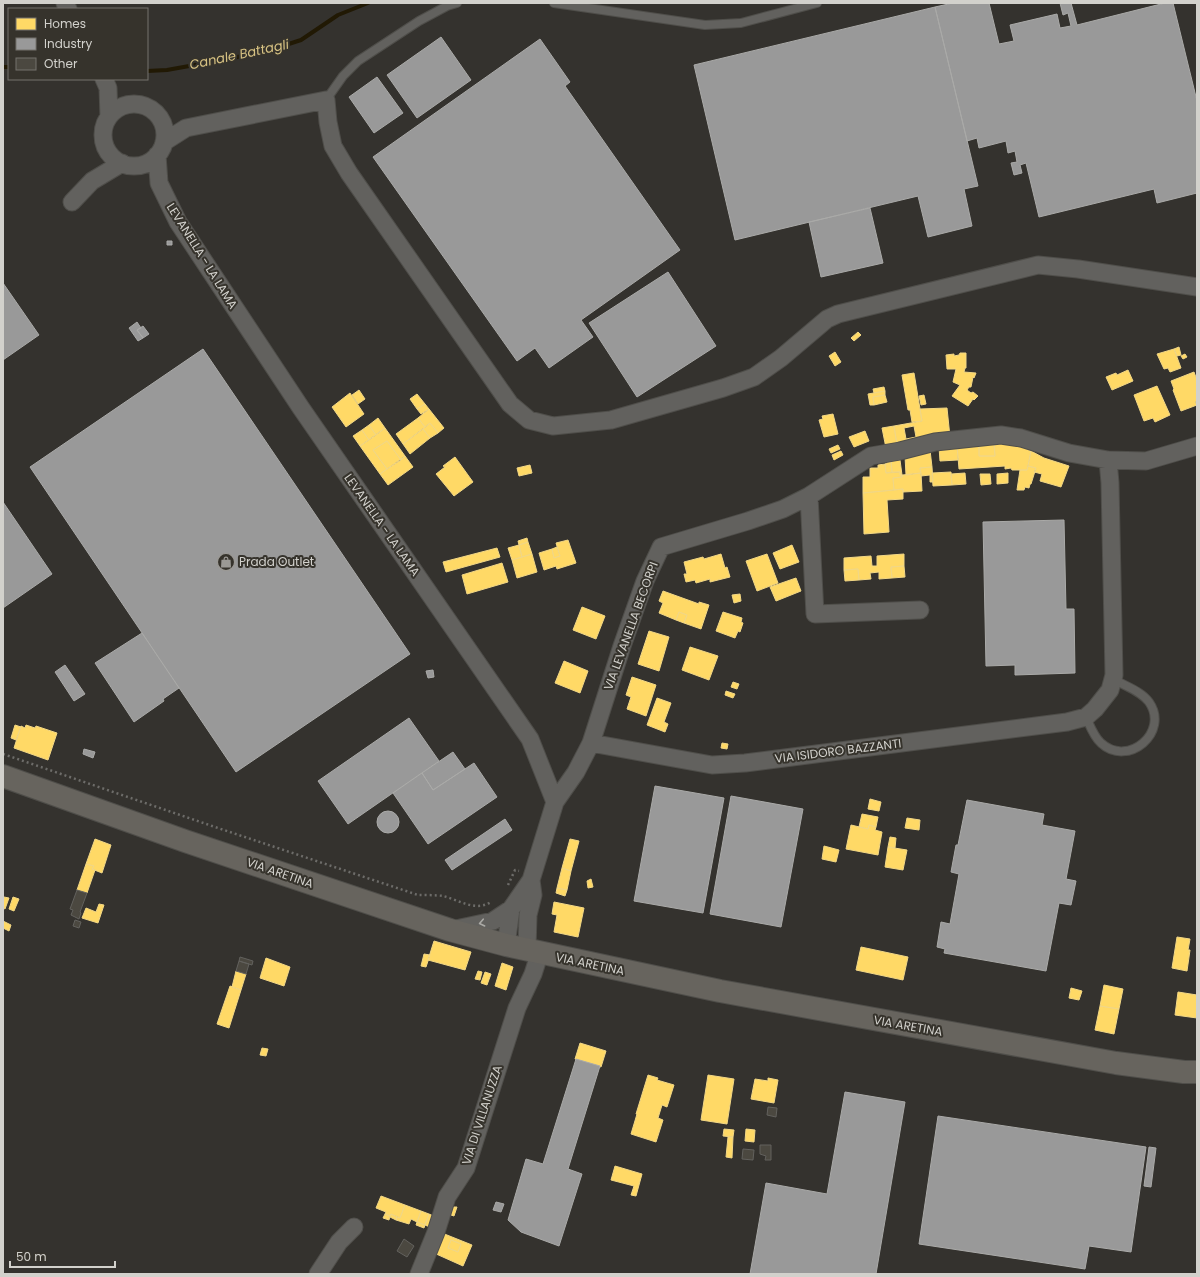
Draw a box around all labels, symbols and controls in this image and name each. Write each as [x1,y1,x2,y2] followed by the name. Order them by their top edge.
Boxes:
[8,8,148,80] legend
[44,15,86,32] text: Homes
[44,35,93,52] text: Industry
[188,35,291,74] water label: Canale Battagli
[44,55,78,72] text: Other
[163,200,242,312] street label: LEVANELLA - LA LAMA
[341,470,424,579] street label: LEVANELLA - LA LAMA
[216,552,236,572] shop icon: Prada Outlet
[239,553,314,570] place label: Prada Outlet
[599,559,662,692] street label: VIA LEVANELLA BECORPI
[774,734,902,767] street label: VIA ISIDORO BAZZANTI
[244,853,316,892] street label: VIA ARETINA
[479,919,485,927] one-way arrow
[554,948,626,979] street label: VIA ARETINA
[872,1011,944,1040] street label: VIA ARETINA
[457,1063,506,1167] street label: VIA DI VILLANUZZA
[10,1243,115,1269] scale bar
[16,1248,47,1265] text: 50 m

